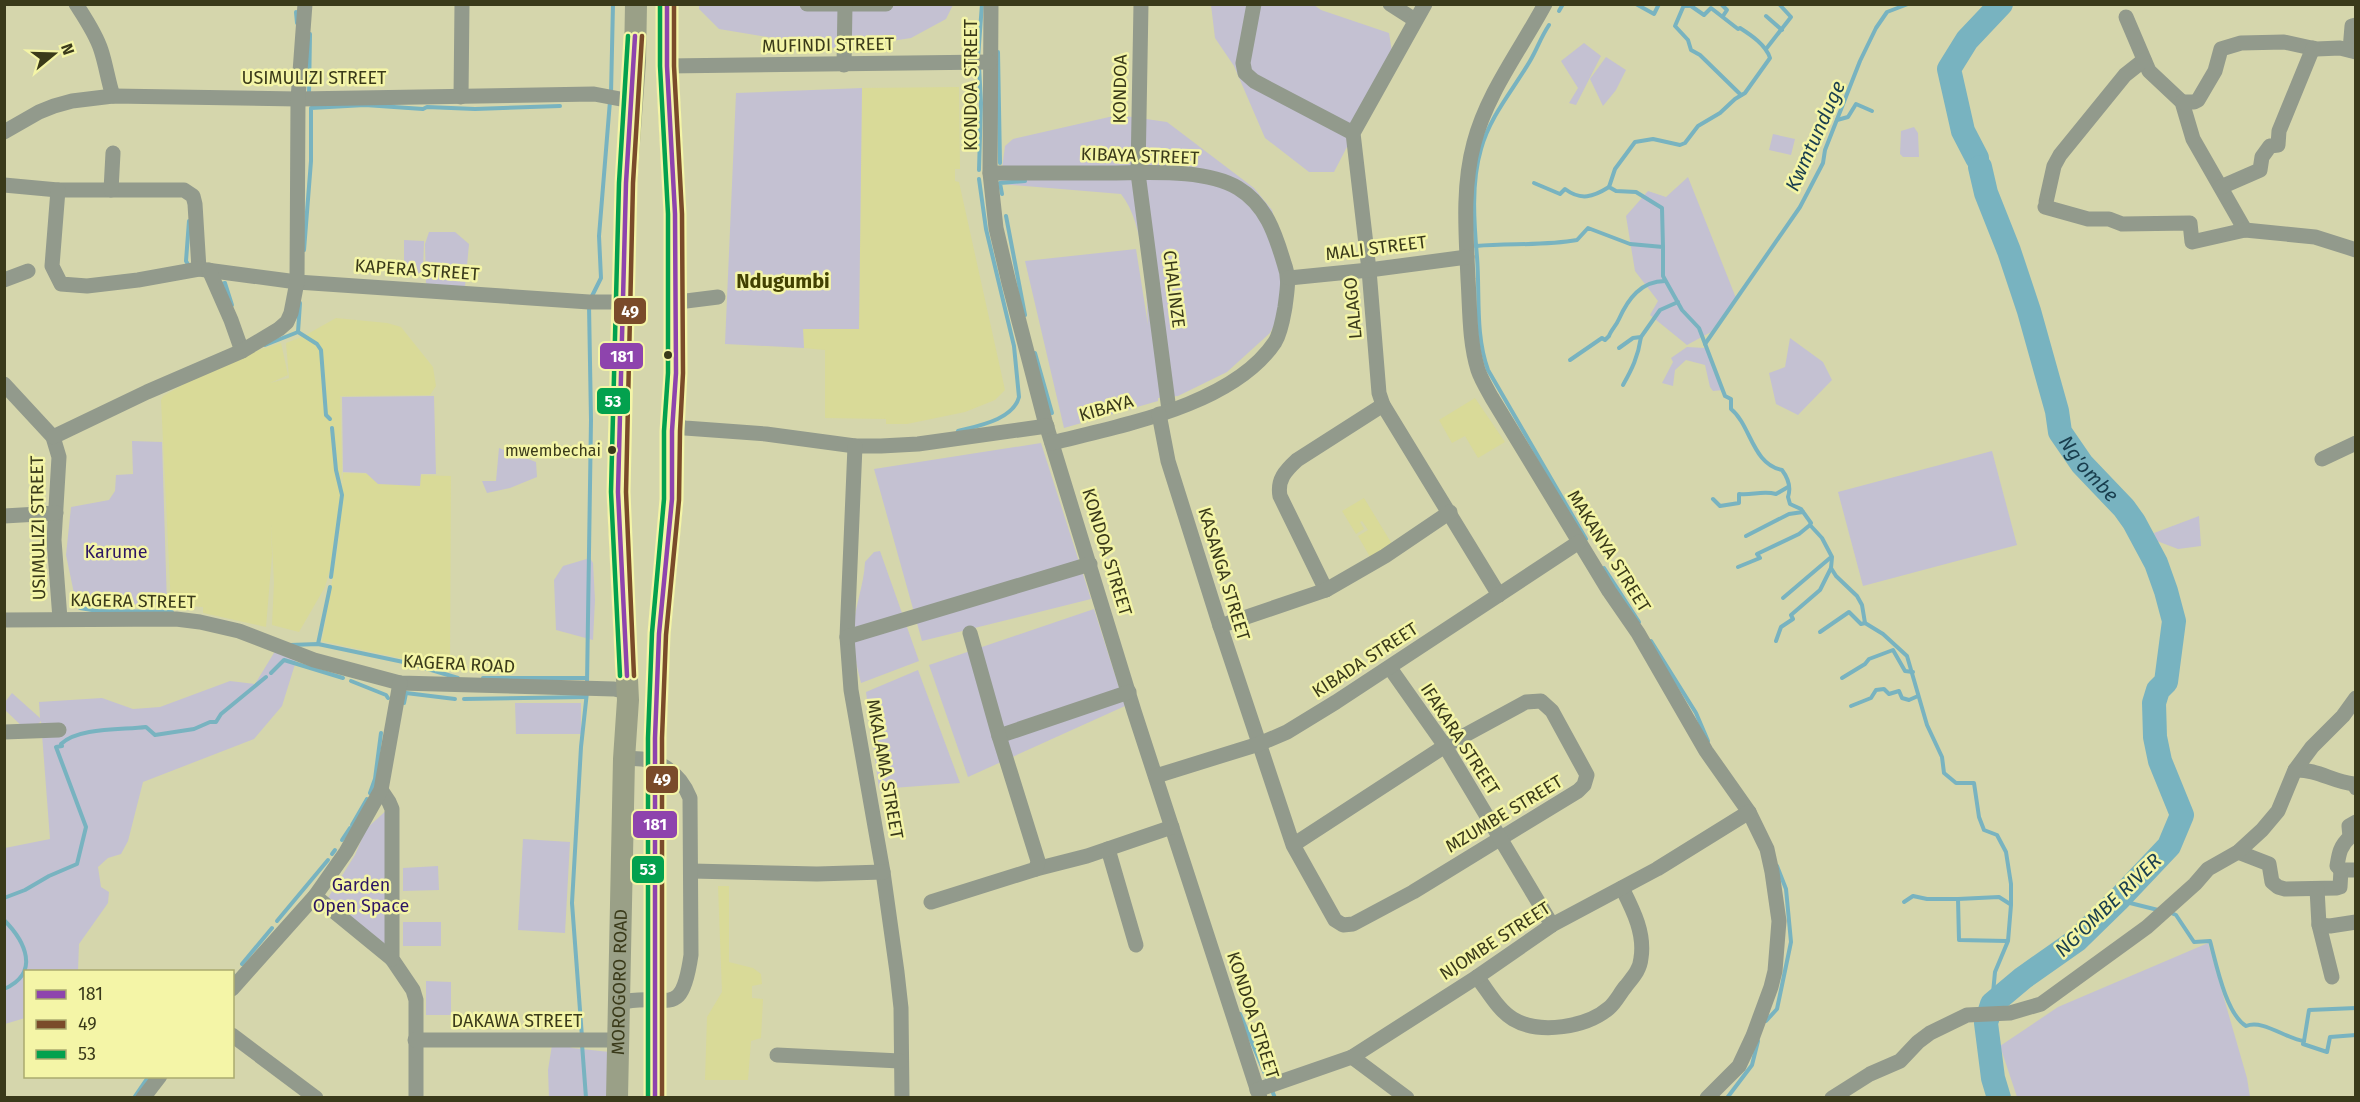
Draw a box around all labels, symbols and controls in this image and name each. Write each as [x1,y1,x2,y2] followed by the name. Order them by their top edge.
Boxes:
[960,18,982,151] street label: KONDOA STREET
[24,24,84,84] north arrow
[762,33,895,57] street label: MUFINDI STREET
[57,41,78,57] text: N
[1108,53,1132,124] street label: KONDOA
[242,67,387,89] street label: USIMULIZI STREET
[1780,77,1850,195] water label: Kwmtunduge
[1080,143,1200,169] street label: KIBAYA STREET
[1324,231,1428,265] street label: MALI STREET
[1158,249,1190,329] street label: CHALINZE
[354,255,481,285] street label: KAPERA STREET
[736,269,830,293] district label: Ndugumbi
[1339,276,1367,340] street label: LALAGO
[613,297,647,325] line badge: 49
[621,302,639,321] text: 49
[599,342,644,370] line badge: 181
[610,347,634,366] text: 181
[662,349,674,361] unlabelled marker
[596,387,631,415] line badge: 53
[1076,390,1136,426] street label: KIBAYA
[605,392,621,411] text: 53
[2054,431,2124,507] water label: Ng'ombe
[505,441,601,460] place label: mwembechai
[606,444,618,456] marker: mwembechai
[26,455,50,601] street label: USIMULIZI STREET
[1077,486,1137,619] street label: KONDOA STREET
[1563,486,1656,617] street label: MAKANYA STREET
[1193,505,1255,644] street label: KASANGA STREET
[85,541,147,563] park label: Karume
[70,589,197,613] street label: KAGERA STREET
[1308,617,1423,702] street label: KIBADA STREET
[402,650,516,678] street label: KAGERA ROAD
[1416,679,1505,800] street label: IFAKARA STREET
[862,697,908,841] street label: MKALAMA STREET
[645,765,679,794] line badge: 49
[653,770,671,789] text: 49
[1441,770,1567,858] street label: MZUMBE STREET
[632,810,678,839] line badge: 181
[643,815,667,834] text: 181
[2050,848,2166,962] water label: NG'OMBE RIVER
[631,855,665,884] line badge: 53
[640,860,656,879] text: 53
[313,874,409,917] park label: Garden Open Space
[1435,897,1555,985] street label: NJOMBE STREET
[607,909,632,1055] street label: MOROGORO ROAD
[1222,949,1284,1082] street label: KONDOA STREET
[24,970,234,1078] legend
[78,983,103,1005] text: 181
[452,1010,583,1032] street label: DAKAWA STREET
[78,1013,97,1035] text: 49
[78,1043,96,1065] text: 53

